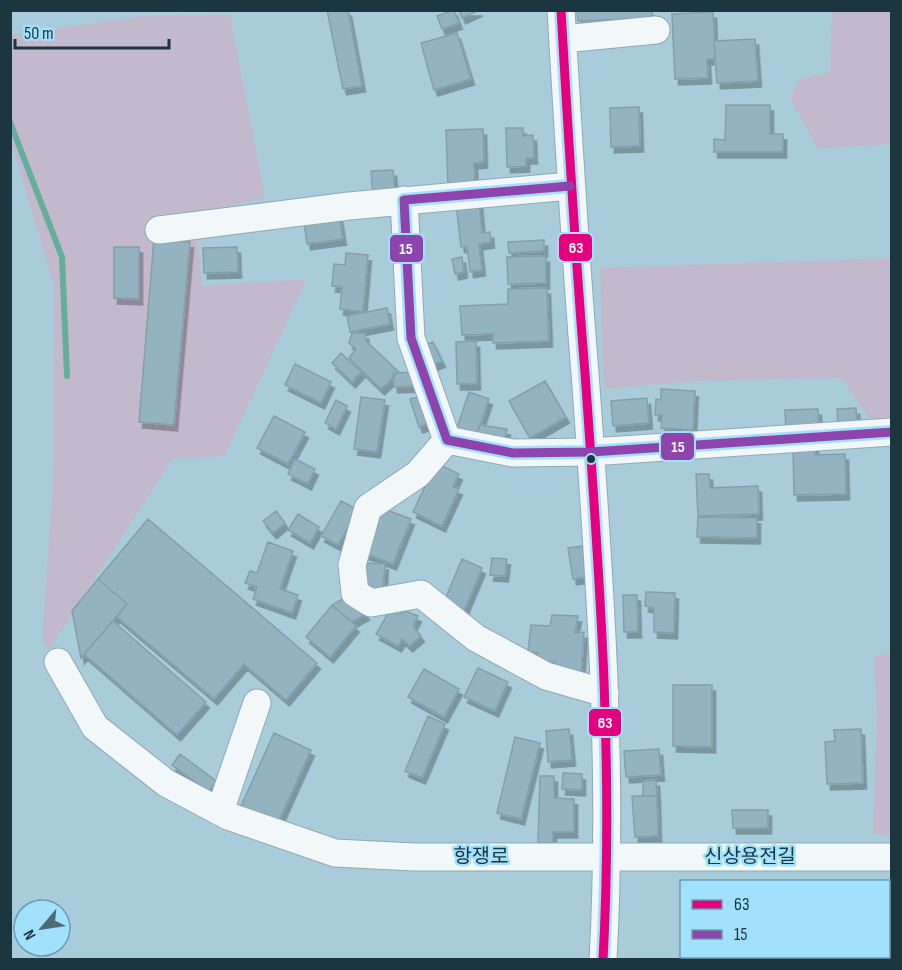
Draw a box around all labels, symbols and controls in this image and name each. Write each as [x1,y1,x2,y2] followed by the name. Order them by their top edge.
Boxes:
[15,12,170,50] scale bar
[24,23,54,44] text: 50 m
[558,233,593,262] line badge: 63
[389,234,424,263] line badge: 15
[569,239,583,258] text: 63
[399,240,413,259] text: 15
[660,432,695,461] line badge: 15
[671,438,685,457] text: 15
[585,453,597,465] unlabelled marker
[588,708,622,737] line badge: 63
[598,714,612,733] text: 63
[453,845,509,869] street label: 항쟁로
[704,845,796,869] street label: 신상용전길
[680,880,890,958] legend
[734,894,749,915] text: 63
[12,898,72,958] north arrow
[734,924,748,945] text: 15
[20,926,41,943] text: N

